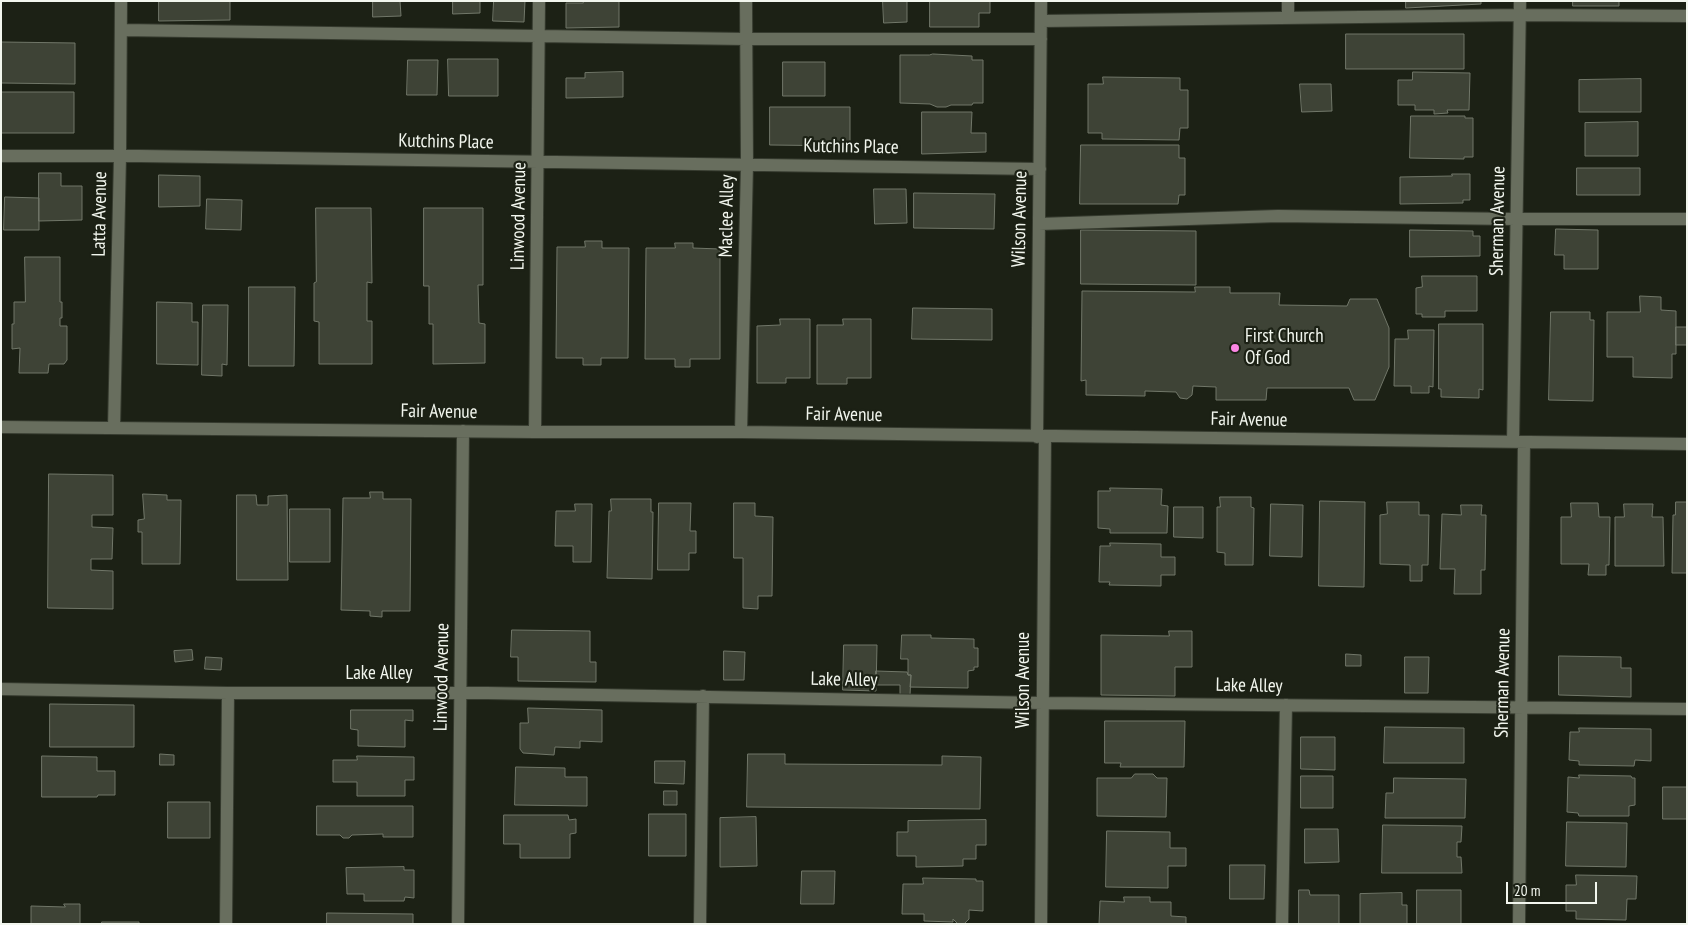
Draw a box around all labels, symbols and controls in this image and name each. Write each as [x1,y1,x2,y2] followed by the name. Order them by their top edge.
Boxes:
[398,130,494,154] street label: Kutchins Place
[803,135,899,159] street label: Kutchins Place
[507,162,531,270] street label: Linwood Avenue
[1486,166,1510,276] street label: Sherman Avenue
[88,171,112,257] street label: Latta Avenue
[1008,171,1032,267] street label: Wilson Avenue
[715,174,739,258] street label: Maclee Alley
[1245,326,1323,370] place label: First Church Of God
[1229,342,1241,354] marker: First Church Of God
[400,400,478,424] street label: Fair Avenue
[805,403,883,427] street label: Fair Avenue
[1210,408,1288,432] street label: Fair Avenue
[430,623,454,731] street label: Linwood Avenue
[1491,628,1515,738] street label: Sherman Avenue
[1013,632,1035,728] street label: Wilson Avenue
[346,663,412,685] street label: Lake Alley
[810,668,878,692] street label: Lake Alley
[1215,674,1283,698] street label: Lake Alley
[1508,872,1599,904] scale bar
[1514,881,1540,900] text: 20 m

